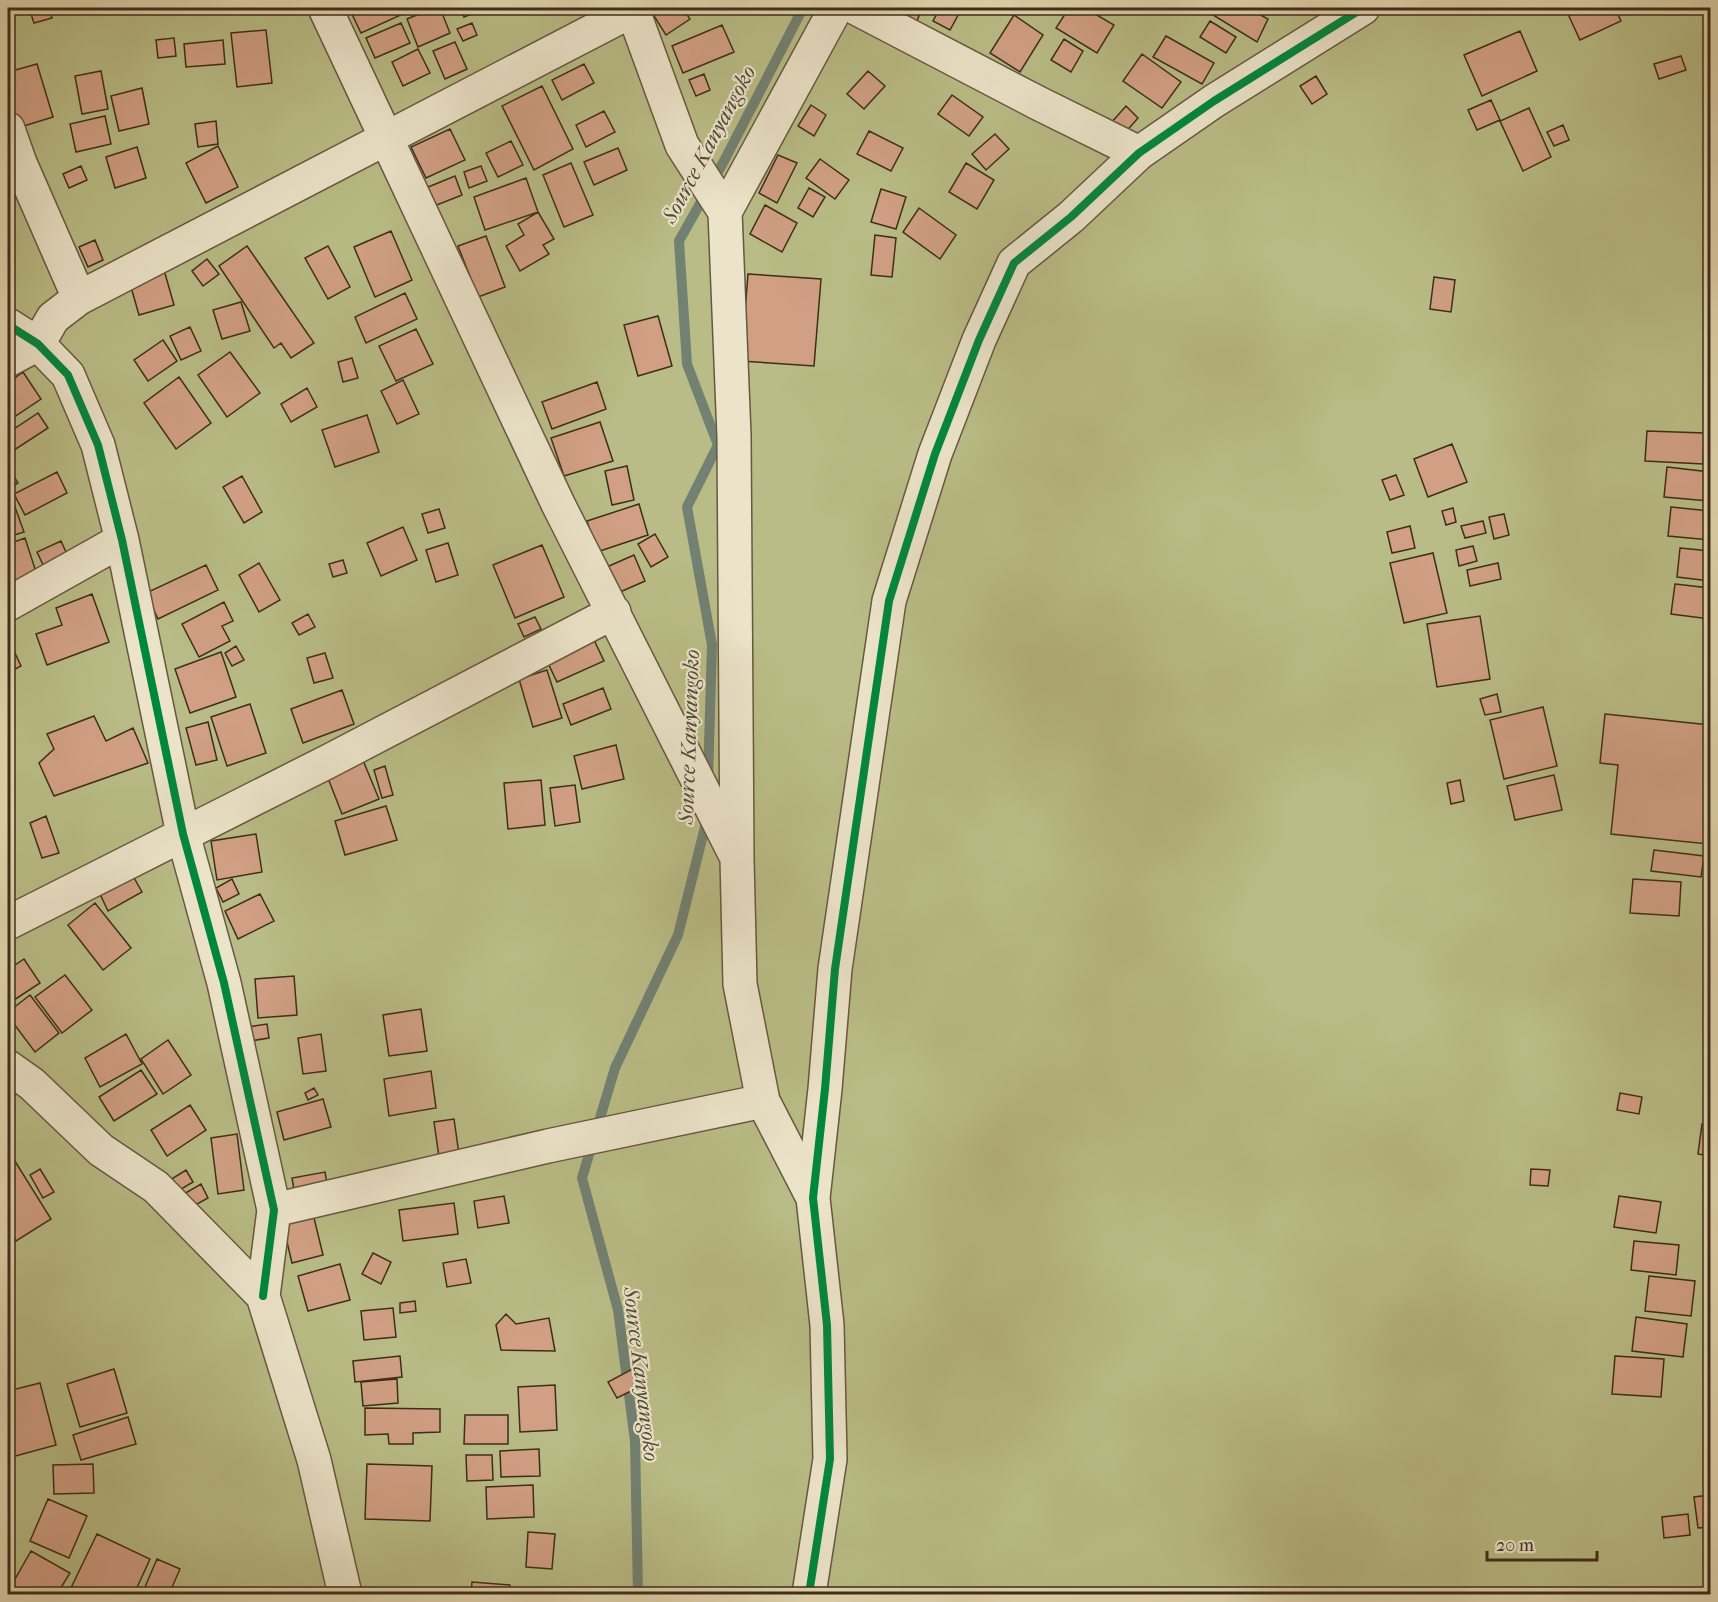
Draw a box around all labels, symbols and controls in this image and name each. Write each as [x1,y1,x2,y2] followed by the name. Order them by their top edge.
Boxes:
[656,61,761,229] water label: Source Kanyangoko
[673,649,705,826] water label: Source Kanyangoko
[617,1285,665,1463] water label: Source Kanyangoko
[1487,1524,1596,1562] scale bar
[1496,1535,1534,1556] text: 20 m

